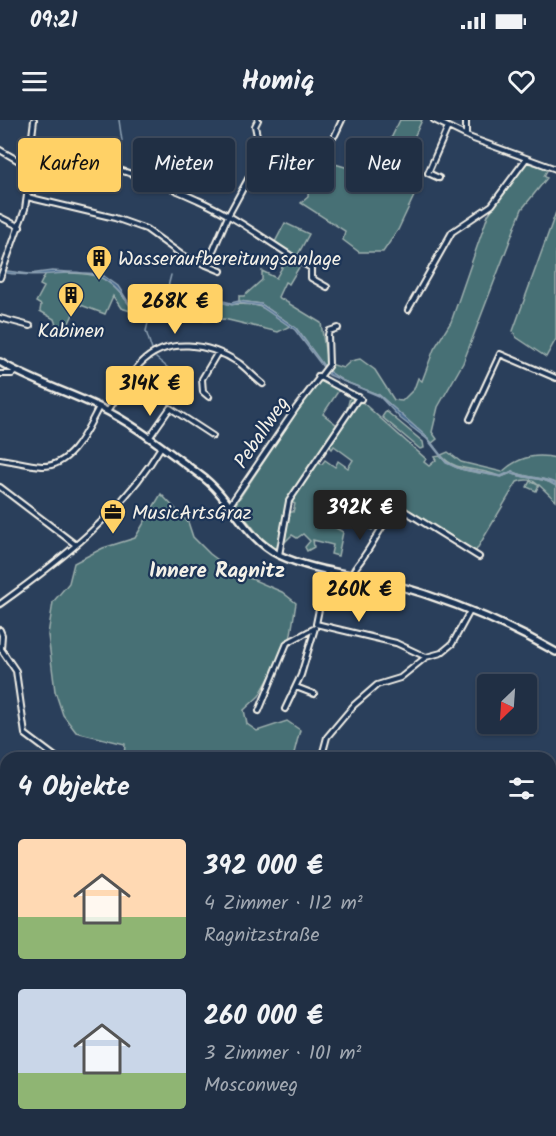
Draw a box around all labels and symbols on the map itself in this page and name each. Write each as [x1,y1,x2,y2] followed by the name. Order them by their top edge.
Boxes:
[84,243,114,281] building icon: Wasseraufbereitungsanlage
[118,244,341,276] place label: Wasseraufbereitungsanlage
[56,280,86,318] building icon: Kabinen
[126,284,224,335] pin: 268K €
[38,316,104,348] place label: Kabinen
[101,366,199,417] pin: 314K €
[227,390,299,476] street label: Peballweg
[311,490,409,541] pin: 392K €
[98,497,128,535] office icon: MusicArtsGraz
[132,498,252,530] place label: MusicArtsGraz
[149,555,285,588] district label: Innere Ragnitz
[310,572,408,623] pin: 260K €
[477,674,537,734] north arrow

